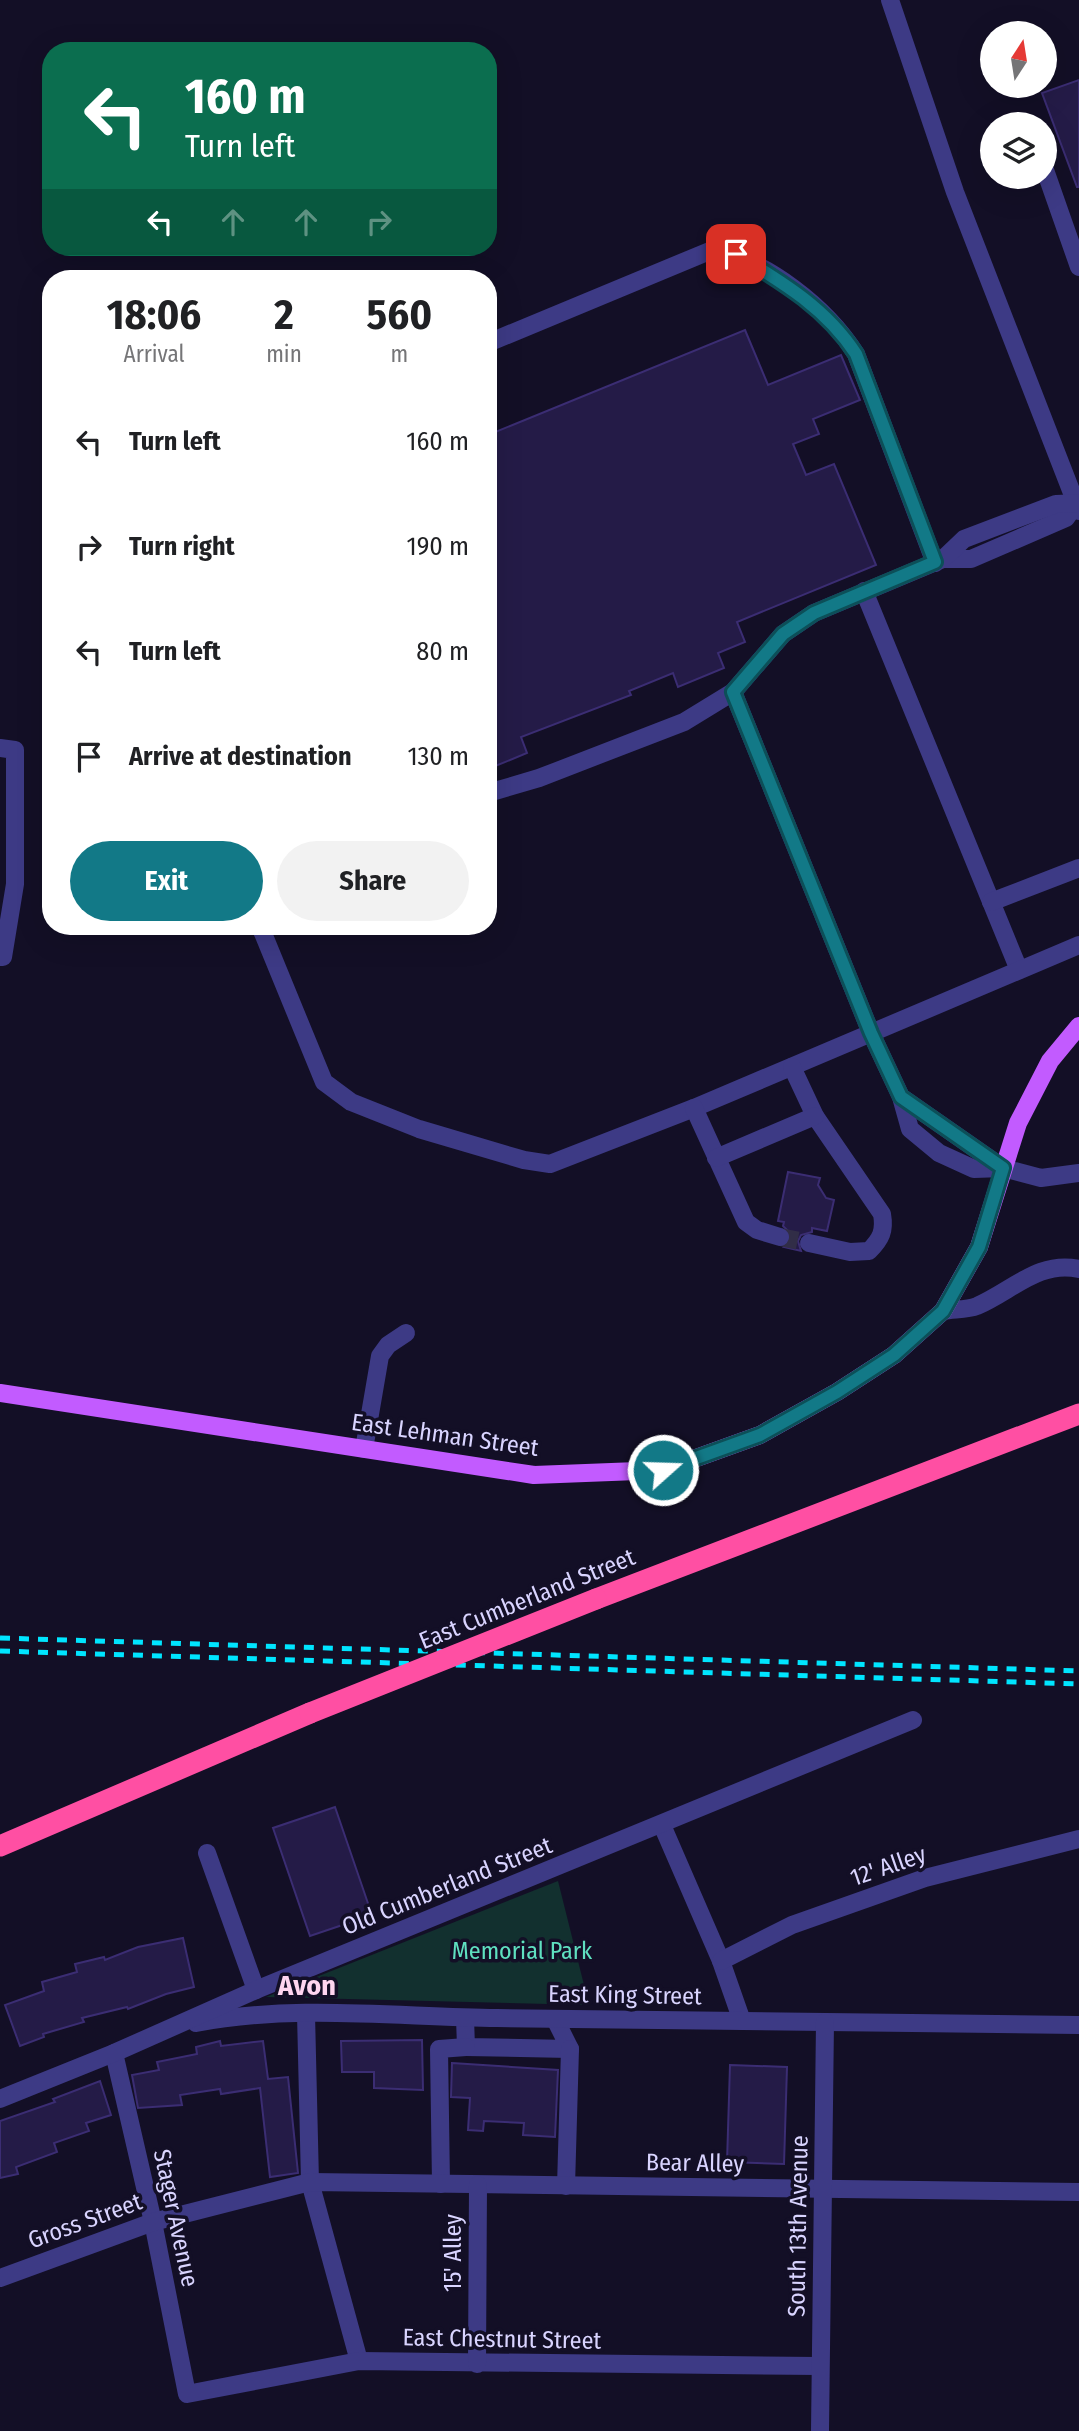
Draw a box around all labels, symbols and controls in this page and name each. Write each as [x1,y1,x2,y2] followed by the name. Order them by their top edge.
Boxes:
[980,21,1057,98] north arrow
[980,21,1057,189] map controls
[185,67,306,126] text: 160 m
[70,70,161,161] icon: left
[980,112,1057,189] button: layers
[185,127,295,165] text: Turn left
[141,203,179,241] icon: left
[214,203,252,241] icon: ahead
[287,203,325,241] icon: ahead
[360,203,398,241] icon: right
[706,224,766,284] pin
[717,235,755,273] icon: arrive
[107,290,201,340] text: 18:06
[274,290,294,340] text: 2
[367,290,432,340] text: 560
[124,340,185,368] text: Arrival
[266,340,302,368] text: min
[391,340,408,368] text: m
[70,423,108,461] icon: left
[129,426,221,457] text: Turn left
[406,426,469,457] text: 160 m
[70,528,108,566] icon: right
[129,531,235,562] text: Turn right
[407,531,469,562] text: 190 m
[70,633,108,671] icon: left
[129,636,221,667] text: Turn left
[416,636,469,667] text: 80 m
[70,738,108,776] icon: arrive
[129,741,352,772] text: Arrive at destination
[407,741,469,772] text: 130 m
[70,841,263,921] button: Exit
[277,841,469,921] button: Share
[350,1408,540,1462] street label: East Lehman Street
[626,1433,700,1507] position arrow
[415,1543,639,1655] street label: East Cumberland Street
[338,1831,556,1941] street label: Old Cumberland Street
[847,1840,930,1892] street label: 12' Alley
[452,1937,593,1965] park label: Memorial Park
[277,1969,336,2002] district label: Avon
[548,1980,702,2010] street label: East King Street
[782,2135,814,2317] street label: South 13th Avenue
[148,2147,204,2289] street label: Stager Avenue
[646,2148,745,2178] street label: Bear Alley
[24,2187,146,2255] street label: Gross Street
[439,2214,467,2292] street label: 15' Alley
[402,2323,602,2355] street label: East Chestnut Street

